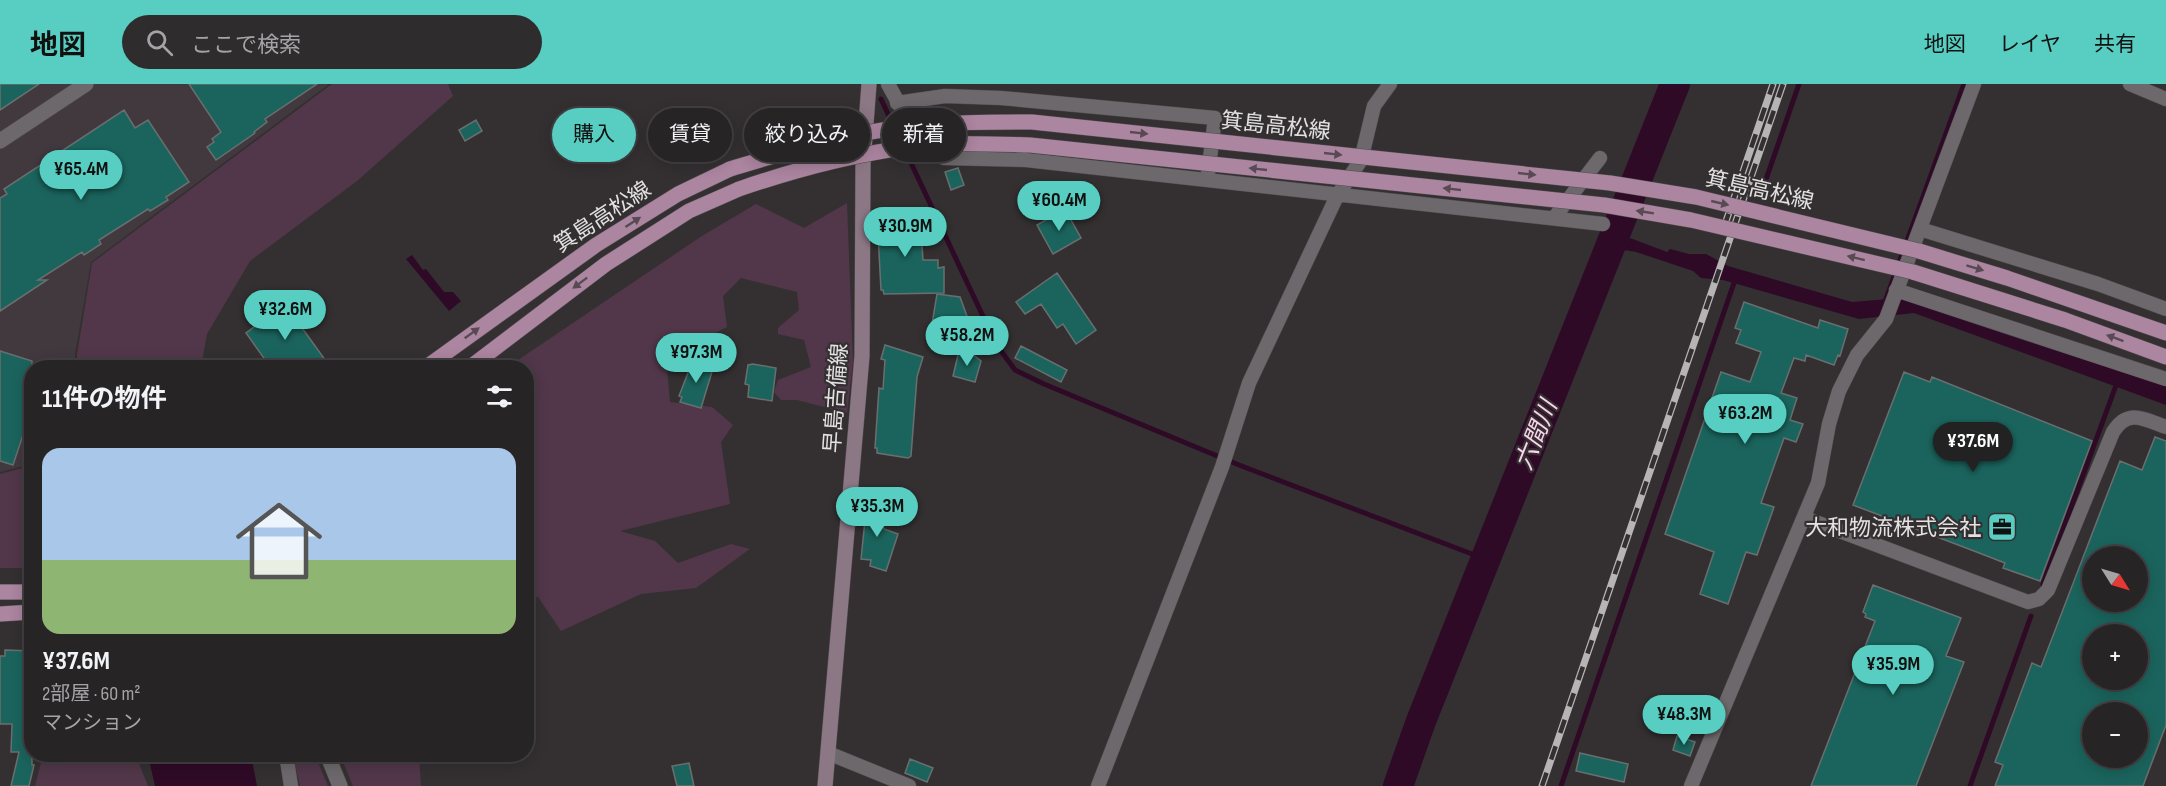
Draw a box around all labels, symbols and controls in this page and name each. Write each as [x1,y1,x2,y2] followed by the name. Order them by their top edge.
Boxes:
[122,15,542,69] search box
[143,26,176,59] icon: search
[30,29,86,62] text: 地図
[191,32,301,59] text: ここで検索
[1924,32,1966,57] text: 地図
[1999,32,2061,57] text: レイヤ
[2094,32,2136,57] text: 共有
[1220,107,1332,146] street label: 箕島高松線
[552,108,636,162] chip: 購入
[648,108,732,162] chip: 賃貸
[744,108,870,162] chip: 絞り込み
[882,108,966,162] chip: 新着
[1130,129,1149,138] one-way arrow
[1324,149,1343,159] one-way arrow
[32,150,130,201] pin: ¥65.4M
[53,157,109,181] text: ¥65.4M
[1248,164,1267,174] one-way arrow
[1703,165,1816,216] street label: 箕島高松線
[1518,169,1537,179] one-way arrow
[549,176,656,259] street label: 箕島高松線
[1010,181,1108,232] pin: ¥60.4M
[1442,184,1461,194] one-way arrow
[1031,188,1087,212] text: ¥60.4M
[1711,198,1729,208] one-way arrow
[856,207,954,258] pin: ¥30.9M
[1636,207,1655,216] one-way arrow
[878,214,932,238] text: ¥30.9M
[624,216,641,227] one-way arrow
[1847,252,1865,262] one-way arrow
[1966,264,1984,273] one-way arrow
[573,277,588,289] one-way arrow
[236,290,334,341] pin: ¥32.6M
[258,297,312,321] text: ¥32.6M
[918,316,1016,367] pin: ¥58.2M
[940,323,994,347] text: ¥58.2M
[465,327,480,339] one-way arrow
[647,333,745,384] pin: ¥97.3M
[2106,333,2124,343] one-way arrow
[670,340,722,364] text: ¥97.3M
[819,342,854,454] street label: 早島吉備線
[483,380,516,413] icon: filters
[42,384,166,415] text: 11件の物件
[1510,394,1565,474] water label: 六間川
[1696,394,1794,445] pin: ¥63.2M
[1718,401,1772,425] text: ¥63.2M
[1924,422,2022,473] pin: ¥37.6M
[1947,429,1999,453] text: ¥37.6M
[225,487,333,595] icon: home
[828,487,926,538] pin: ¥35.3M
[850,494,904,518] text: ¥35.3M
[1986,511,2018,543] office icon: 大和物流株式会社
[1805,515,1981,542] place label: 大和物流株式会社
[2082,546,2148,612] north arrow
[2082,546,2148,768] map controls
[2082,624,2148,690] button: +
[1844,645,1942,696] pin: ¥35.9M
[42,646,110,677] text: ¥37.6M
[1866,652,1920,676] text: ¥35.9M
[42,682,141,706] text: 2部屋 · 60 m²
[1635,695,1733,746] pin: ¥48.3M
[1657,702,1711,726] text: ¥48.3M
[2082,702,2148,768] button: −
[42,711,142,735] text: マンション

